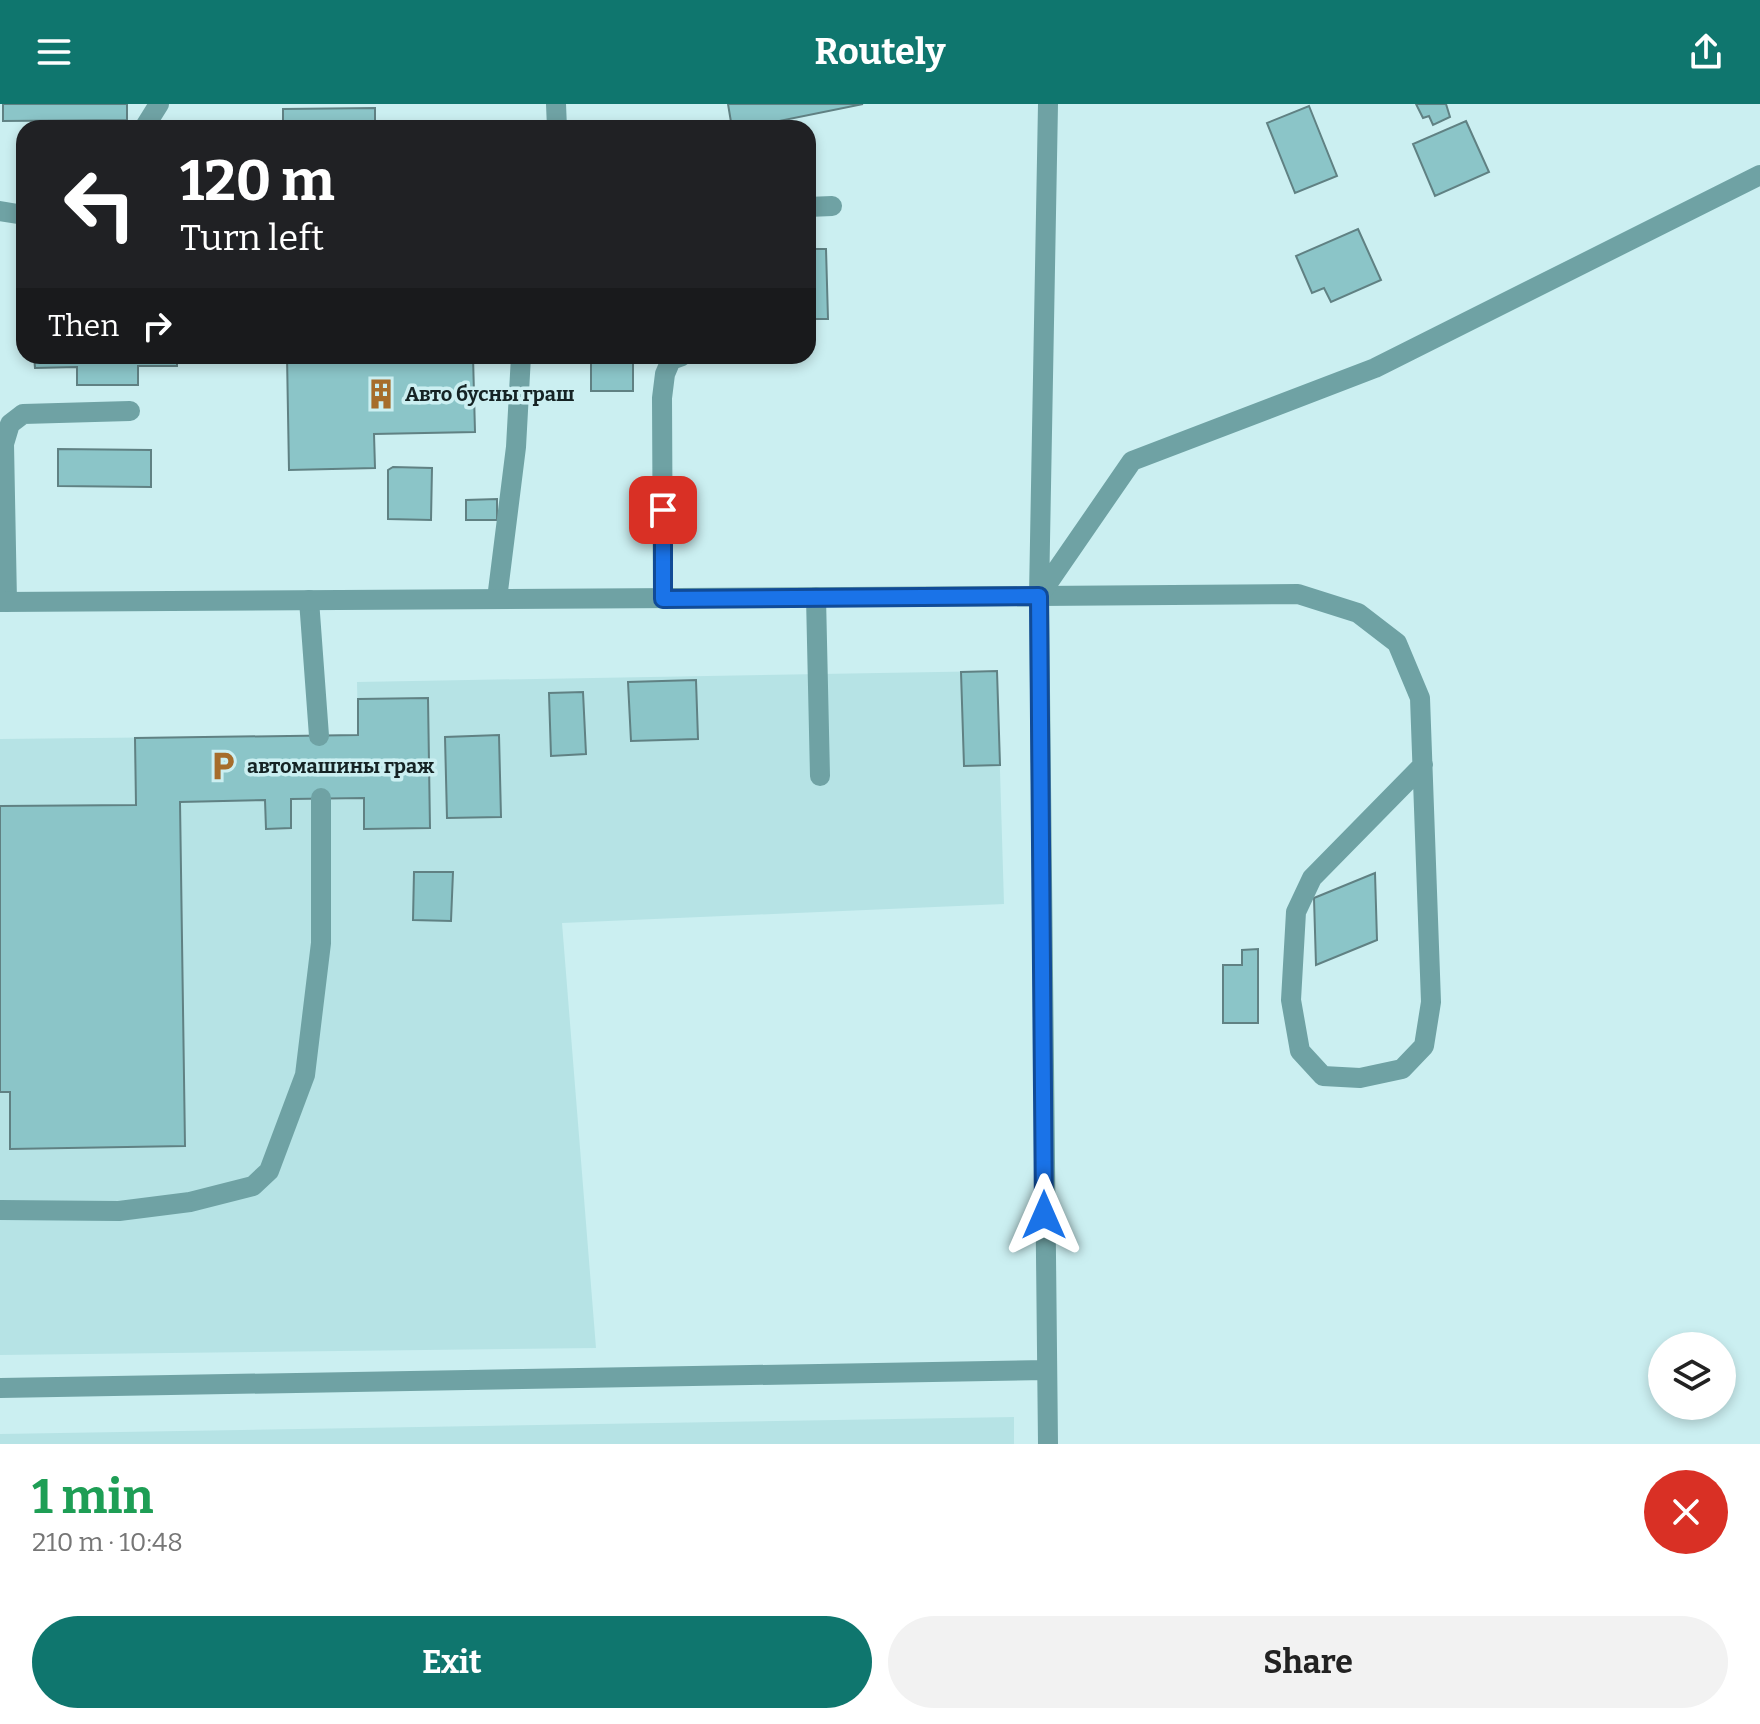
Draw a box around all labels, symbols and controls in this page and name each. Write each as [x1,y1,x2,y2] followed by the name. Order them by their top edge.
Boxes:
[32,30,76,74] icon: menu
[815,30,945,74] text: Routely
[1684,30,1728,74] icon: share
[180,148,335,215] text: 120 m
[48,152,152,256] icon: left
[180,216,324,260] text: Turn left
[135,304,179,348] icon: right
[48,308,119,344] text: Then
[364,377,398,411] building icon: Авто бусны граш
[405,382,574,406] place label: Авто бусны граш
[629,476,697,544] pin
[641,488,685,532] icon: arrive
[206,749,240,783] parking icon: автомашины граж
[247,754,435,778] place label: автомашины граж
[1002,1173,1086,1257] position arrow
[1648,1332,1736,1420] map controls
[1648,1332,1736,1420] button: layers
[32,1468,153,1526] text: 1 min
[1644,1470,1728,1554] button: close
[32,1527,183,1558] text: 210 m · 10:48
[32,1616,872,1708] button: Exit
[888,1616,1728,1708] button: Share

